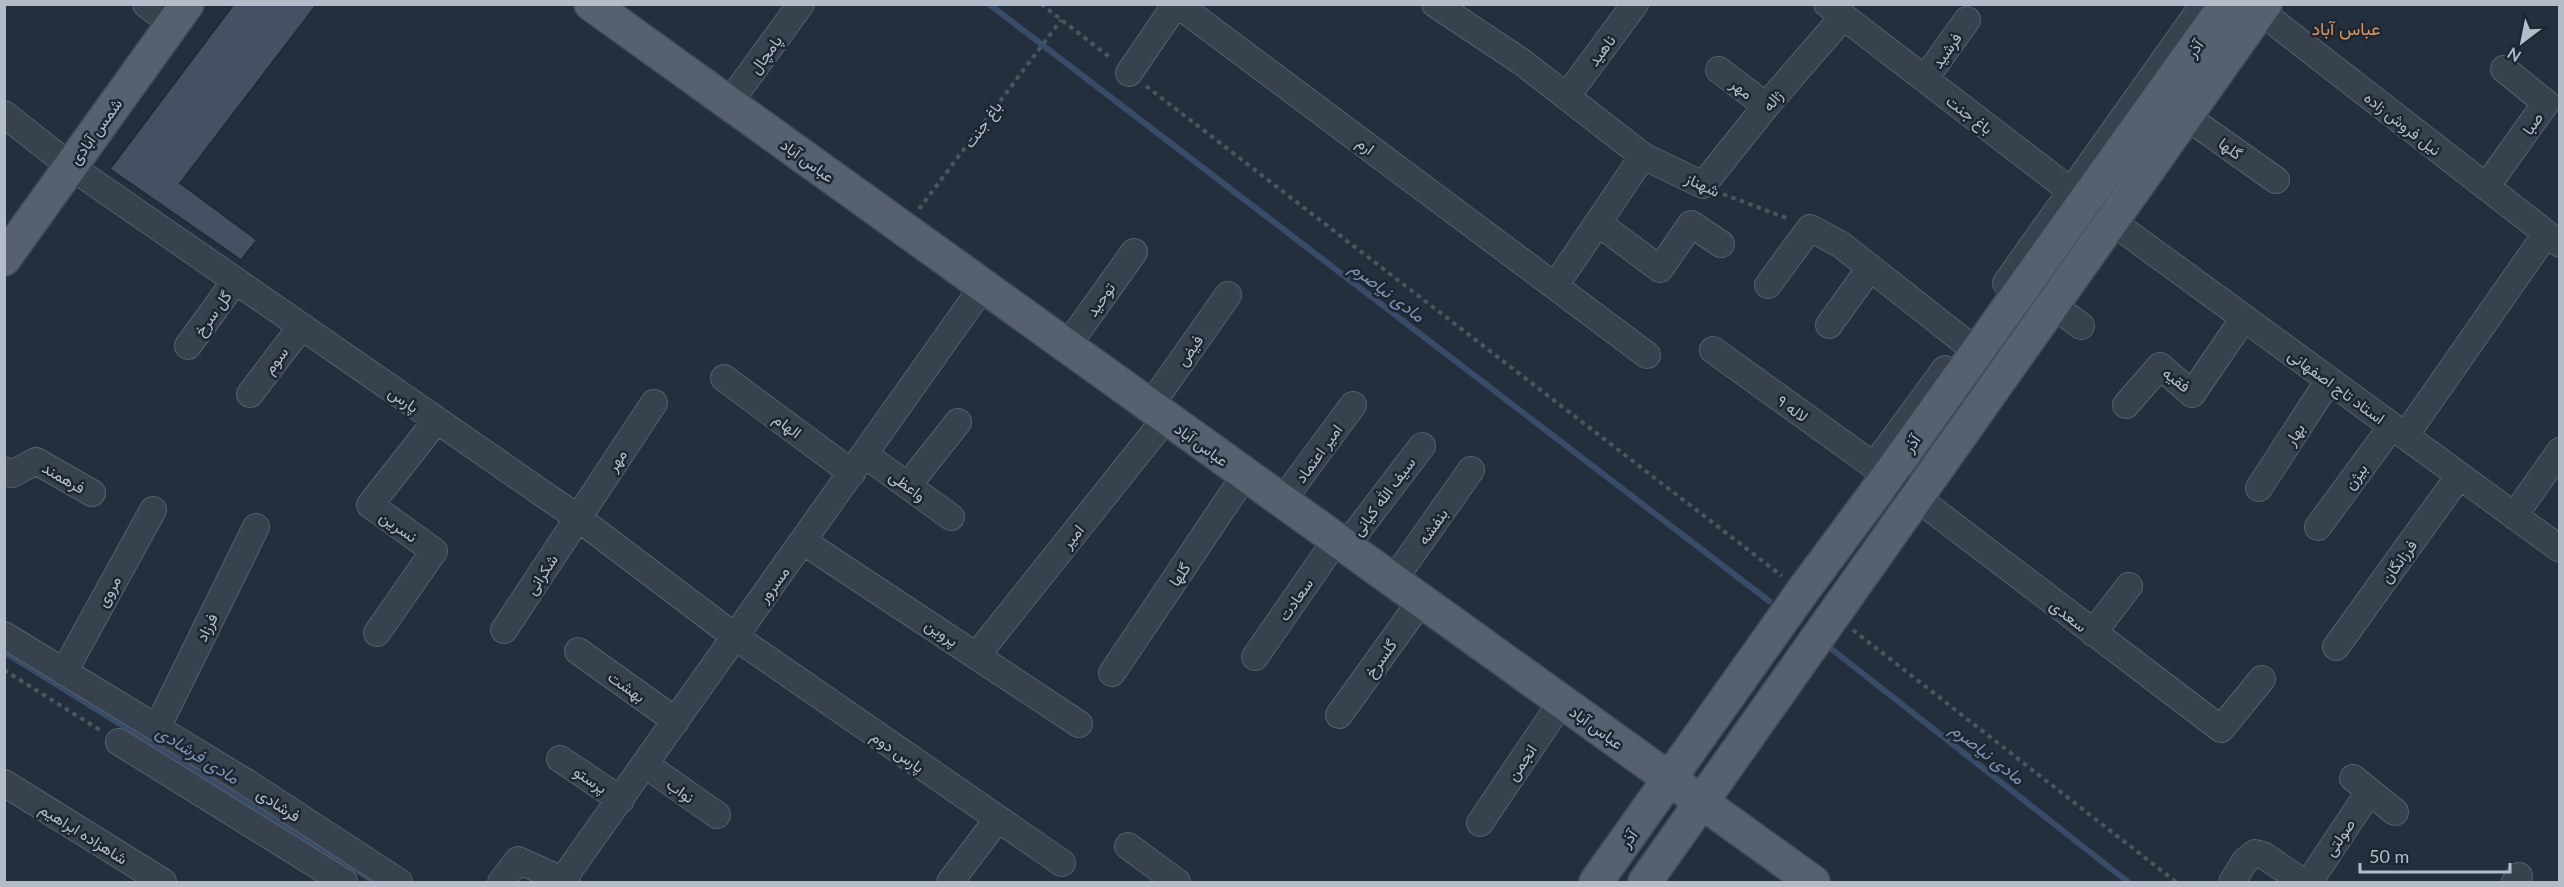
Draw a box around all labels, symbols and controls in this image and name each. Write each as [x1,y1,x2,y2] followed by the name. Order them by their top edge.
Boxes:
[2492,12,2552,72] north arrow
[2311,17,2381,40] district label: عباس آباد
[1927,29,1967,73] street label: فرشید
[745,31,788,79] street label: پامچال
[1583,31,1620,70] street label: ناهید
[2181,35,2209,62] street label: آذر
[2504,44,2524,66] text: N
[1725,73,1757,104] street label: مهر
[1758,85,1788,116] street label: ژاله
[2360,87,2445,160] street label: نیل فروش زاده
[1941,90,1997,140] street label: باغ جنت
[65,94,127,169] street label: شمس آبادی
[959,97,1008,153] street label: باغ جنت
[2518,108,2547,138] street label: صبا
[1352,132,1379,159] street label: ارم
[2214,133,2246,164] street label: گلها
[776,134,838,187] street label: عباس آباد
[1681,167,1723,202] street label: شهناز
[1344,255,1430,328] water label: مادی نیاصرم
[1082,278,1120,321] street label: توحید
[189,287,237,341] street label: گل سرخ
[1172,331,1208,370] street label: فیض
[259,343,293,379] street label: سوم
[2283,345,2389,430] street label: استاد تاج اصفهانی
[2159,363,2194,396] street label: فقیه
[384,382,423,419] street label: پارس
[1774,390,1812,426] street label: ۹ لاله
[769,408,806,443] street label: الهام
[1170,418,1232,471] street label: عباس آباد
[2279,419,2310,450] street label: بهار
[1290,420,1347,487] street label: امیر اعتماد
[1898,430,1926,457] street label: آذر
[601,445,632,477] street label: مهر
[1347,453,1420,540] street label: سیف الله کیانی
[38,457,89,499] street label: فرهمند
[2339,459,2372,494] street label: بیژن
[885,465,930,506] street label: واعظی
[1413,504,1452,548] street label: بنفشه
[375,506,421,547] street label: نسرین
[1056,520,1089,554] street label: امیر
[2376,536,2422,588] street label: فرزانگان
[521,550,563,599] street label: شکرانی
[1164,559,1195,591] street label: گلها
[753,562,794,608] street label: مسرور
[92,572,126,611] street label: مروی
[1274,574,1316,624] street label: سعادت
[2046,595,2091,637] street label: سعدی
[191,610,223,645] street label: فرزاد
[920,614,962,652] street label: پروین
[1360,635,1403,683] street label: گلسرخ
[604,666,649,707] street label: بهشت
[1565,701,1627,754] street label: عباس آباد
[1945,717,2030,790] water label: مادی نیاصرم
[152,720,244,789] water label: مادی فرشادی
[866,726,928,779] street label: پارس دوم
[1502,740,1542,785] street label: انجمن
[569,761,611,799] street label: پرستو
[662,774,698,808] street label: نواب
[253,783,304,827] street label: فرشادی
[35,798,132,869] street label: شاهزاده ابراهیم
[2320,815,2360,861] street label: صولتی
[1615,825,1643,852] street label: آذر
[2360,836,2510,874] scale bar
[2369,845,2409,867] text: 50 m

